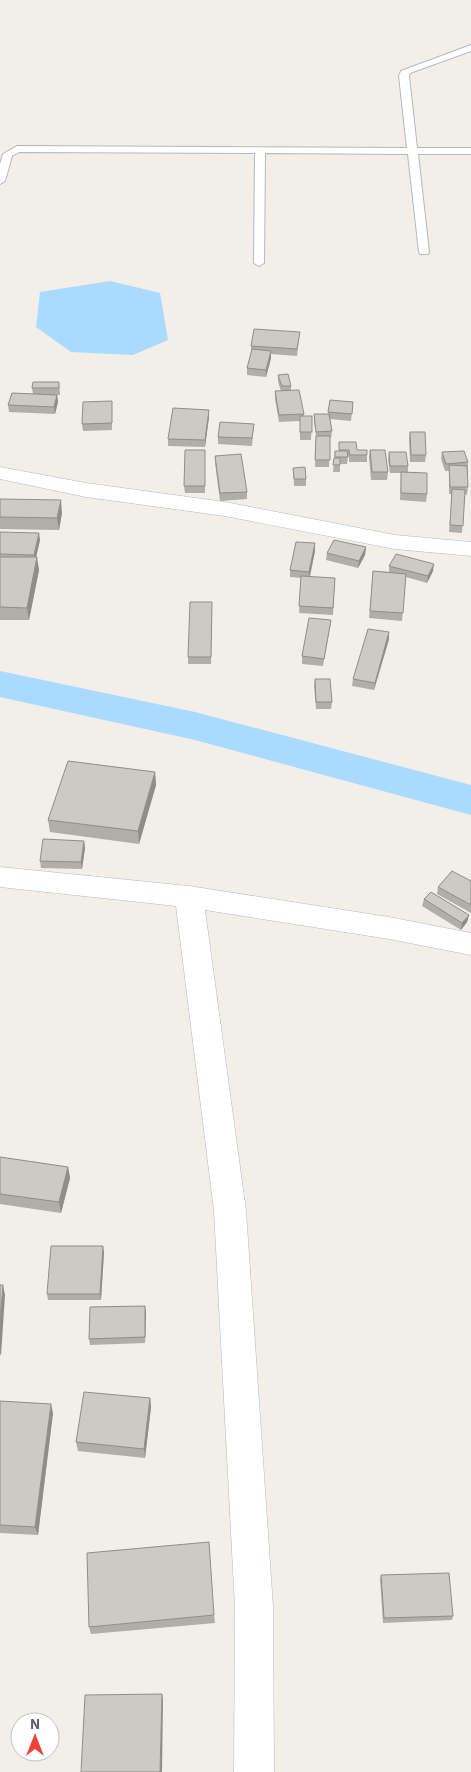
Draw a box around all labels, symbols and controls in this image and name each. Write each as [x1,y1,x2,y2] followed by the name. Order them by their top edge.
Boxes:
[10,1712,60,1762] north arrow
[30,1715,40,1733] text: N

